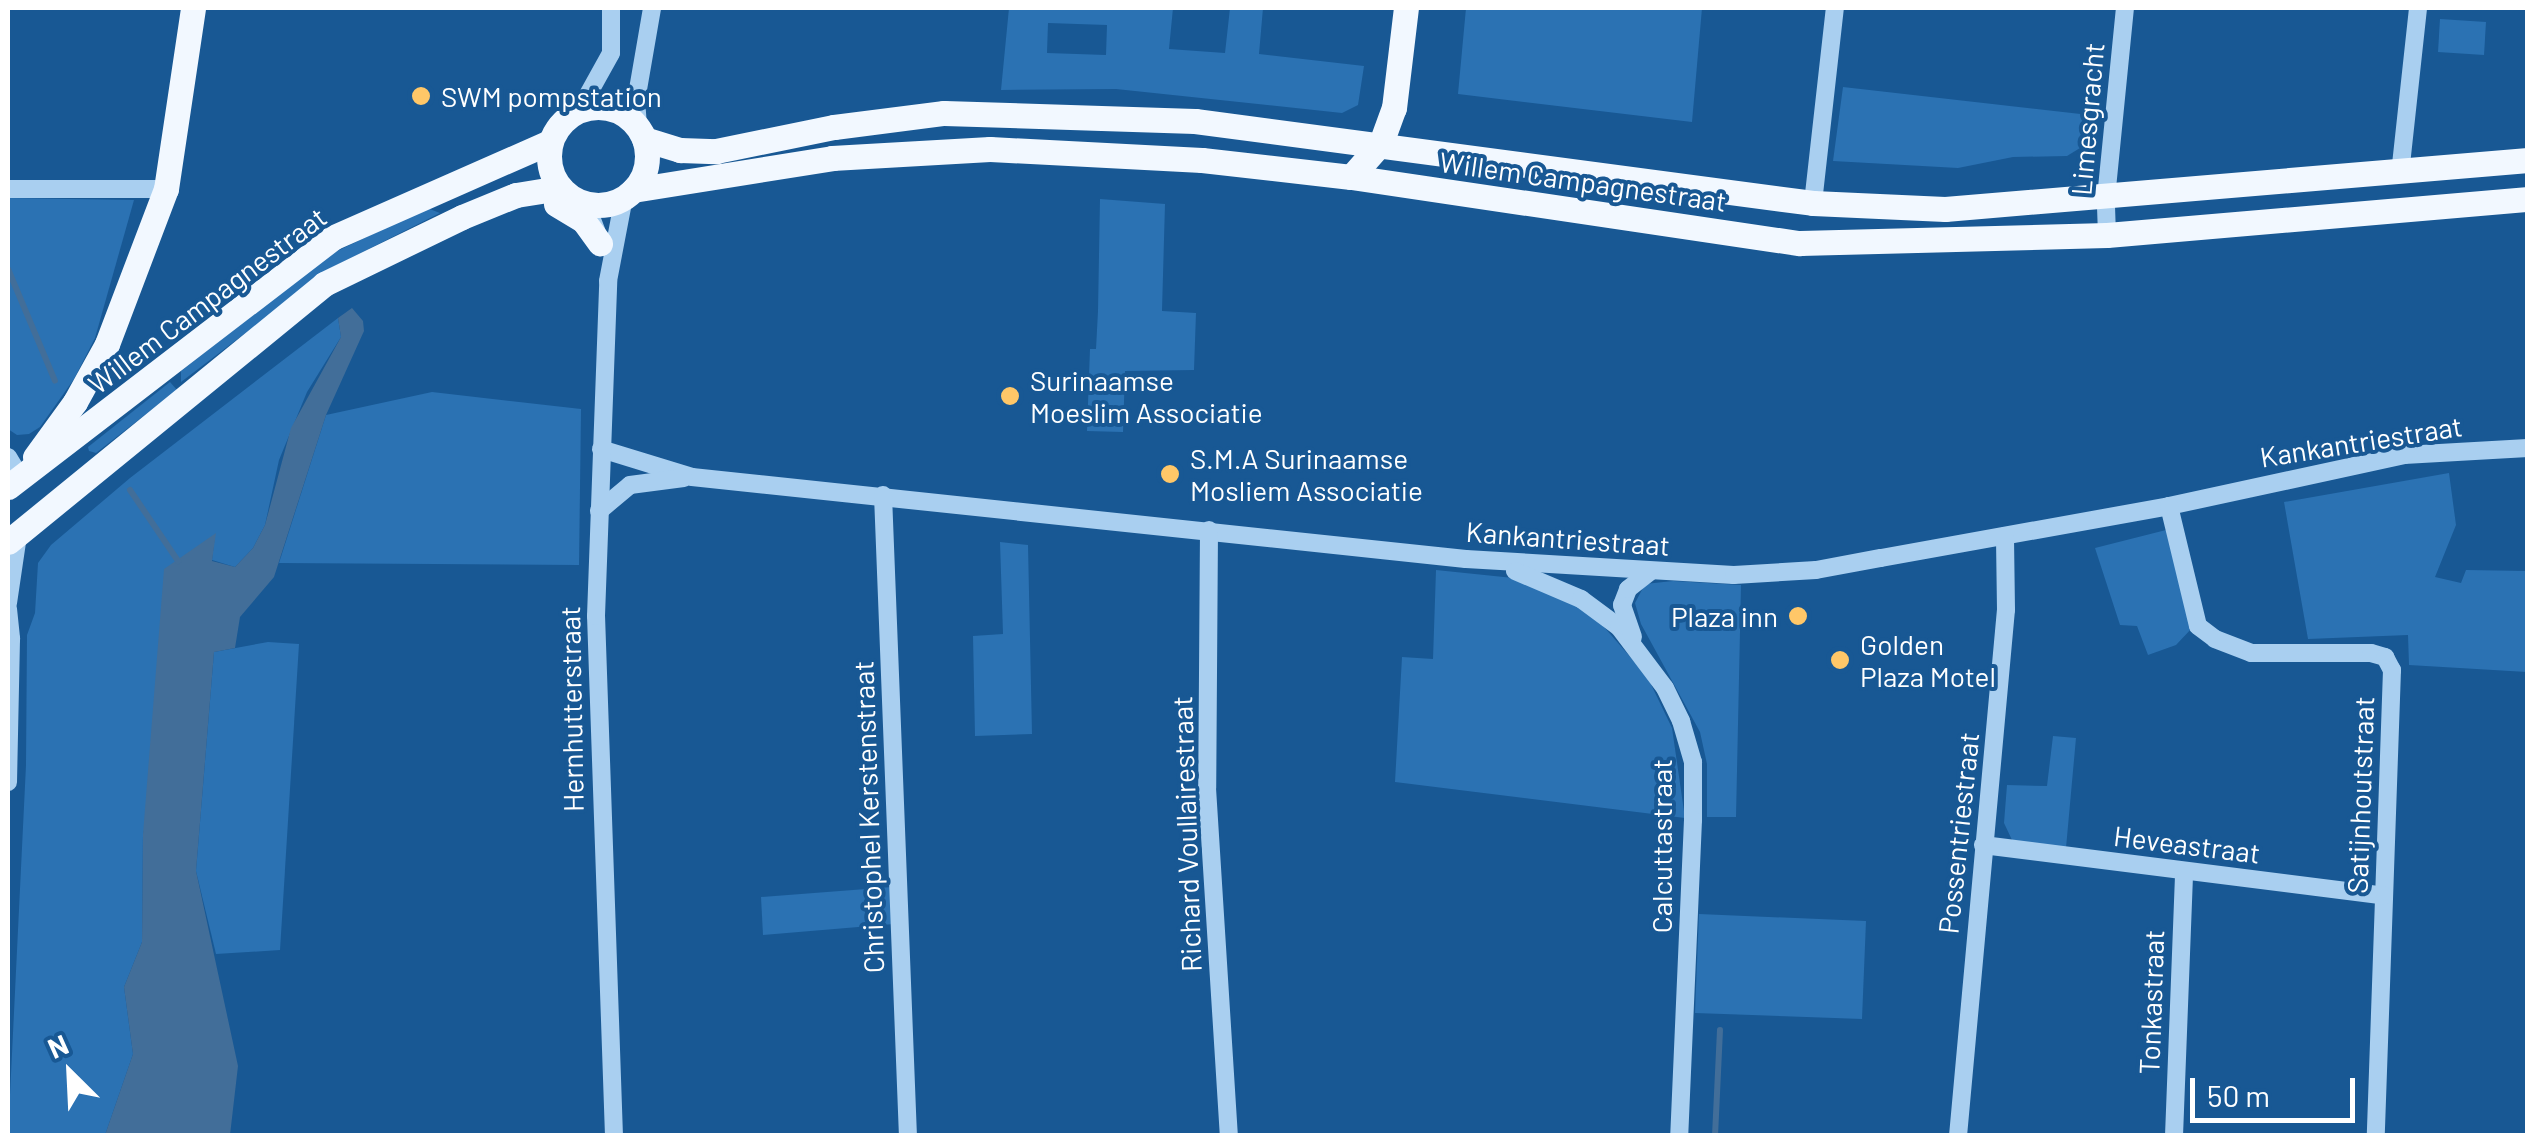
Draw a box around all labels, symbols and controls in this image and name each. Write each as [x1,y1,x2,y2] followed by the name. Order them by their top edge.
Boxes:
[2064,41,2110,197] street label: Limesgracht
[441,79,662,113] place label: SWM pompstation
[410,85,432,107] marker: SWM pompstation
[1437,144,1729,218] street label: Willem Campagnestraat
[81,200,333,400] street label: Willem Campagnestraat
[1030,363,1263,429] place label: Surinaamse Moeslim Associatie
[999,385,1021,407] marker: Surinaamse Moeslim Associatie
[2257,408,2465,474] street label: Kankantriestraat
[1190,441,1423,507] place label: S.M.A Surinaamse Mosliem Associatie
[1159,463,1181,485] marker: S.M.A Surinaamse Mosliem Associatie
[1465,514,1671,562] street label: Kankantriestraat
[1671,599,1778,633] place label: Plaza inn
[1787,605,1809,627] marker: Plaza inn
[552,606,590,812] street label: Hernhutterstraat
[1860,627,1996,693] place label: Golden Plaza Motel
[1829,649,1851,671] marker: Golden Plaza Motel
[846,660,890,974] street label: Christophel Kerstenstraat
[1164,695,1208,973] street label: Richard Voullairestraat
[2340,696,2380,894] street label: Satijnhoutstraat
[1931,731,1985,935] street label: Possentriestraat
[1644,759,1678,933] street label: Calcuttastraat
[2112,818,2262,870] street label: Heveastraat
[2132,929,2170,1075] street label: Tonkastraat
[20,1023,120,1123] north arrow
[42,1026,73,1065] text: N
[2195,1058,2360,1120] scale bar
[2207,1077,2270,1113] text: 50 m

